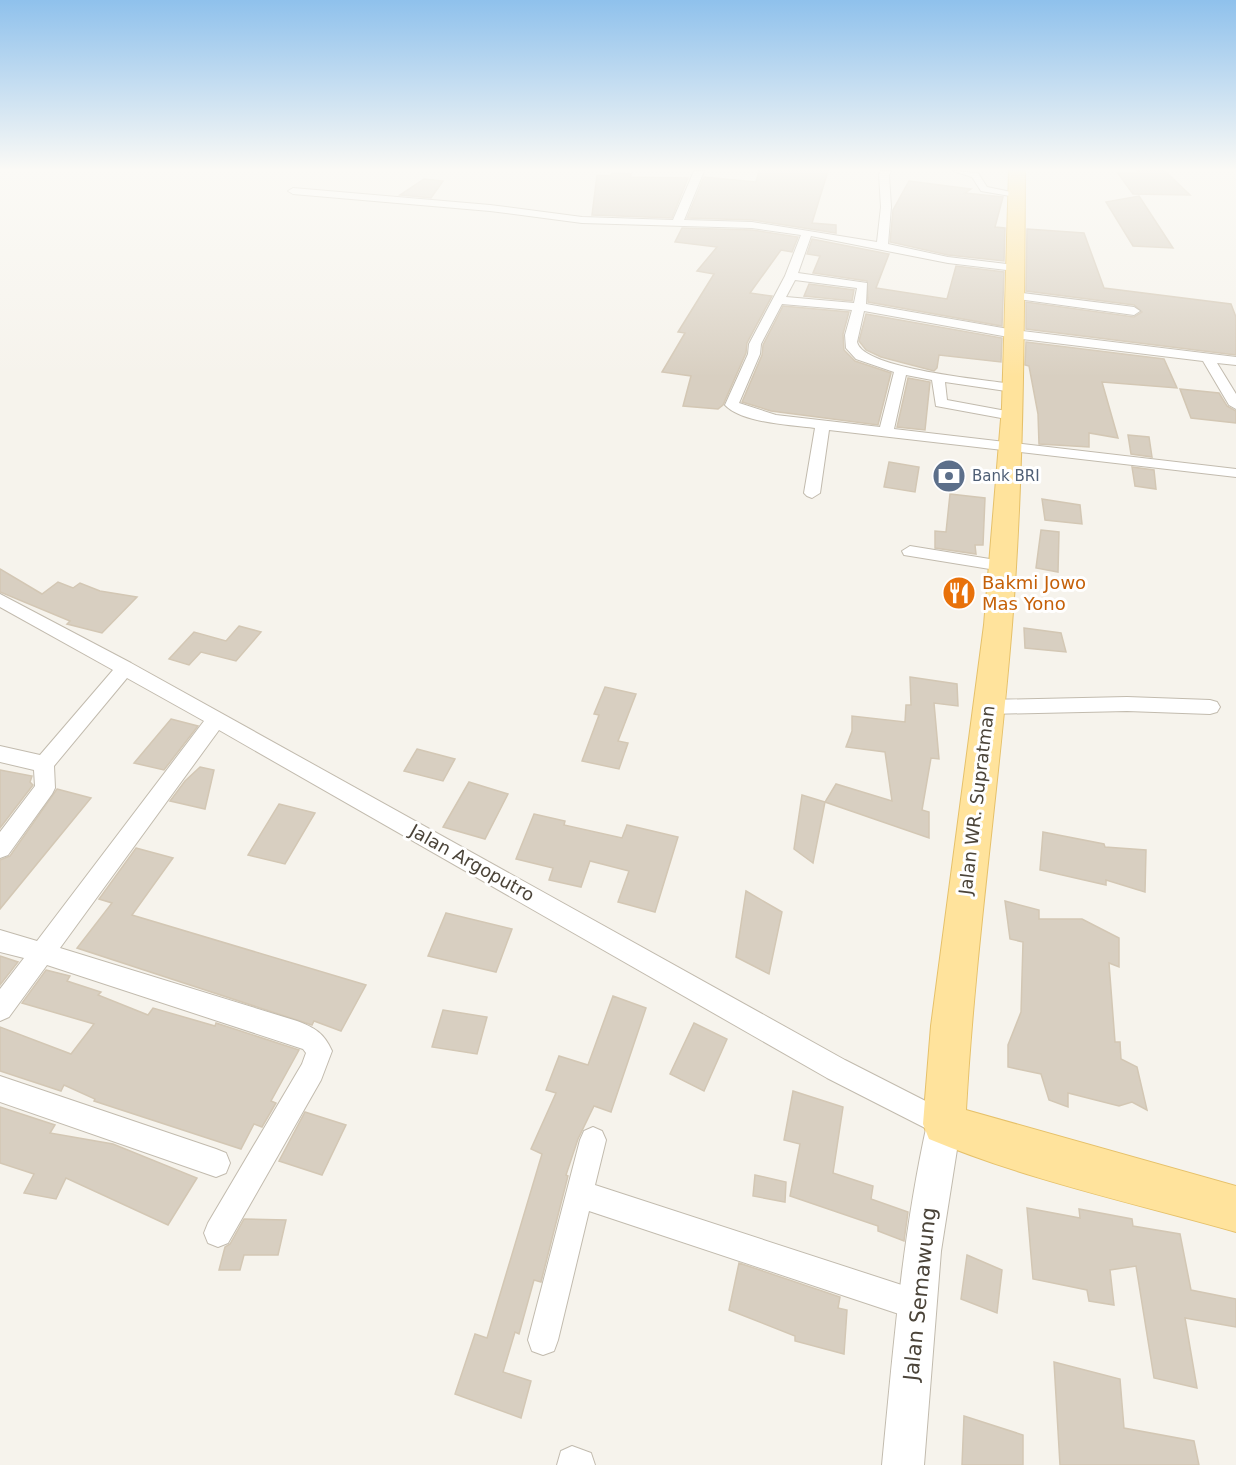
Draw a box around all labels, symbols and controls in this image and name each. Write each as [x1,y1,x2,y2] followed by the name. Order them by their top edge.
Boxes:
[931,458,967,494] bank icon: Bank BRI
[972,467,1040,485] place label: Bank BRI
[982,572,1086,614] place label: Bakmi Jowo Mas Yono
[941,575,977,611] restaurant icon: Bakmi Jowo Mas Yono
[954,704,999,897] street label: Jalan WR. Supratman
[405,819,538,906] street label: Jalan Argoputro
[899,1206,941,1384] street label: Jalan Semawung

